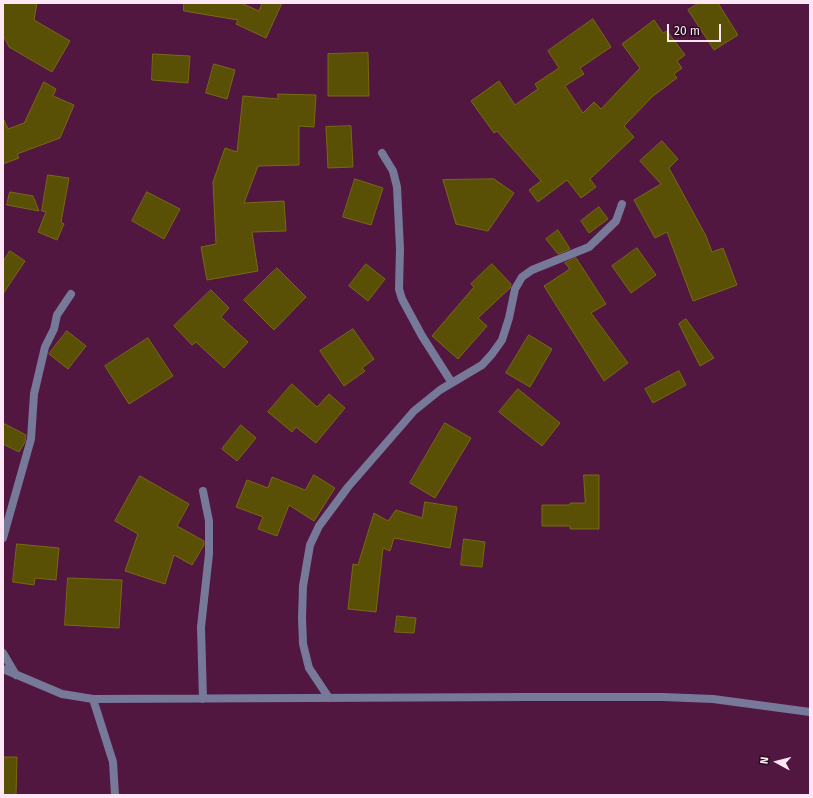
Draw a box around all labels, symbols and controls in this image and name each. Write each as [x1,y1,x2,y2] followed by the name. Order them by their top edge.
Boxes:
[669,16,723,42] scale bar
[674,24,700,38] text: 20 m
[757,742,797,782] north arrow
[758,756,771,765] text: N

